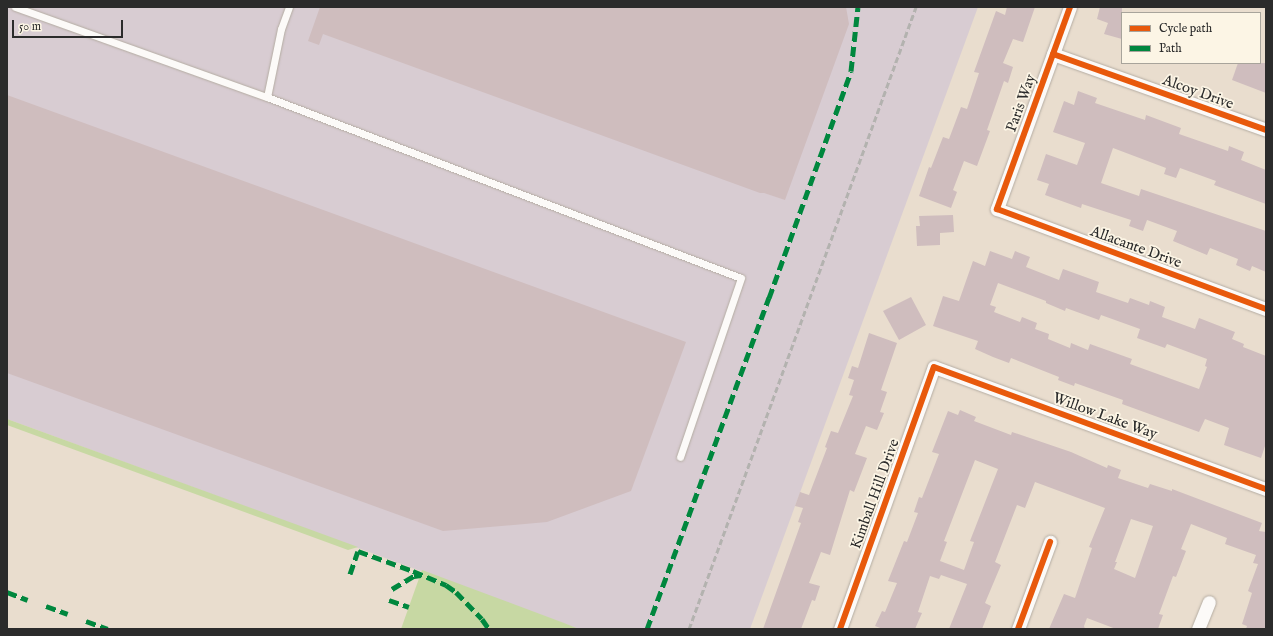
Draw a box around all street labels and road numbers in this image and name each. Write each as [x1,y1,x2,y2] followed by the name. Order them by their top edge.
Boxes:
[1160,71,1236,113] street label: Alcoy Drive
[1002,72,1040,134] street label: Paris Way
[1088,222,1184,272] street label: Allacante Drive
[1050,389,1160,443] street label: Willow Lake Way
[847,437,903,551] street label: Kimball Hill Drive

